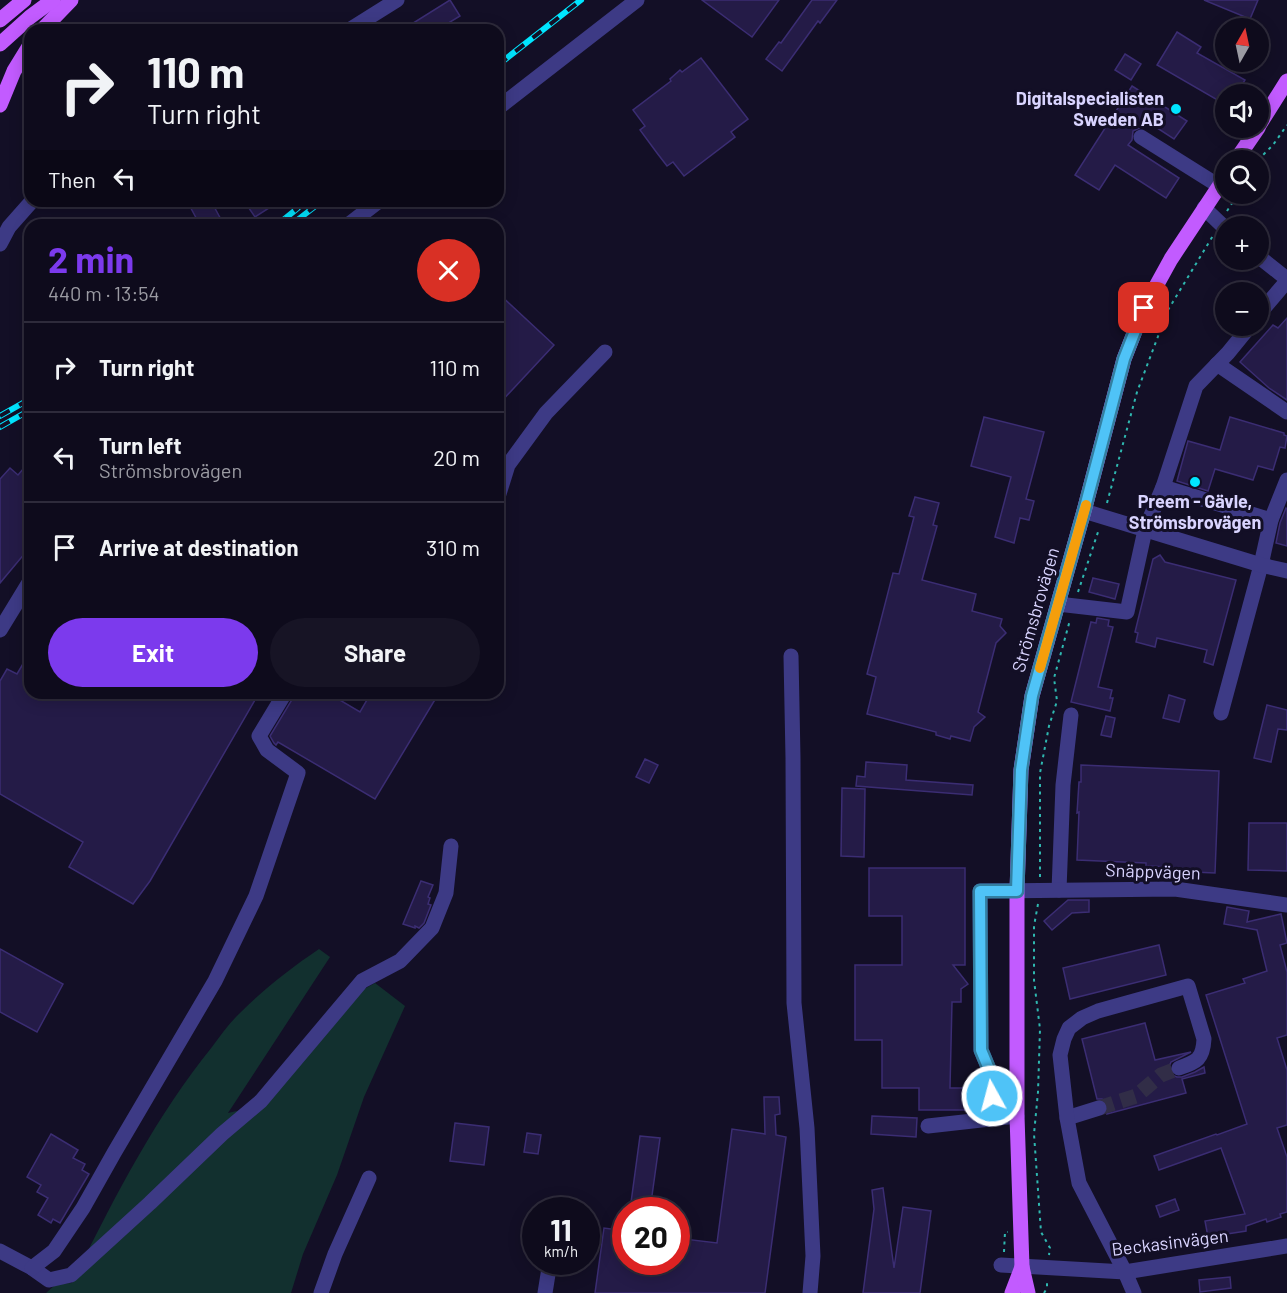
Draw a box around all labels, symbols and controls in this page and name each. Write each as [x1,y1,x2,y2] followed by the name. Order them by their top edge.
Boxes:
[1215,18,1269,72] north arrow
[1215,18,1269,336] map controls
[147,46,244,96] text: 110 m
[48,48,126,126] icon: right
[1215,84,1269,138] button: sound
[1016,87,1164,130] place label: Digitalspecialisten Sweden AB
[147,97,261,129] text: Turn right
[1169,102,1183,116] marker: Digitalspecialisten Sweden AB
[1215,150,1269,204] button: search
[108,162,141,195] icon: left
[48,166,96,192] text: Then
[1215,216,1269,270] button: +
[48,237,134,280] text: 2 min
[417,239,480,302] button: close
[48,281,159,305] text: 440 m · 13:54
[1118,282,1169,333] pin
[1215,282,1269,336] button: −
[1127,291,1160,324] icon: arrive
[48,351,81,384] icon: right
[99,354,194,380] text: Turn right
[430,354,480,380] text: 110 m
[99,432,182,458] text: Turn left
[48,441,81,474] icon: left
[433,444,480,470] text: 20 m
[99,458,242,482] text: Strömsbrovägen
[1188,475,1202,489] marker: Preem - Gävle, Strömsbrovägen
[1129,490,1261,533] place label: Preem - Gävle, Strömsbrovägen
[48,531,81,564] icon: arrive
[99,534,298,560] text: Arrive at destination
[426,534,480,560] text: 310 m
[1007,545,1063,675] street label: Strömsbrovägen
[48,618,258,687] button: Exit
[270,618,480,687] button: Share
[1105,858,1201,884] street label: Snäppvägen
[960,1064,1024,1128] position arrow
[612,1197,690,1275] speed limit sign: 20
[550,1211,572,1247] text: 11
[1110,1224,1230,1260] street label: Beckasinvägen
[544,1242,578,1260] text: km/h

